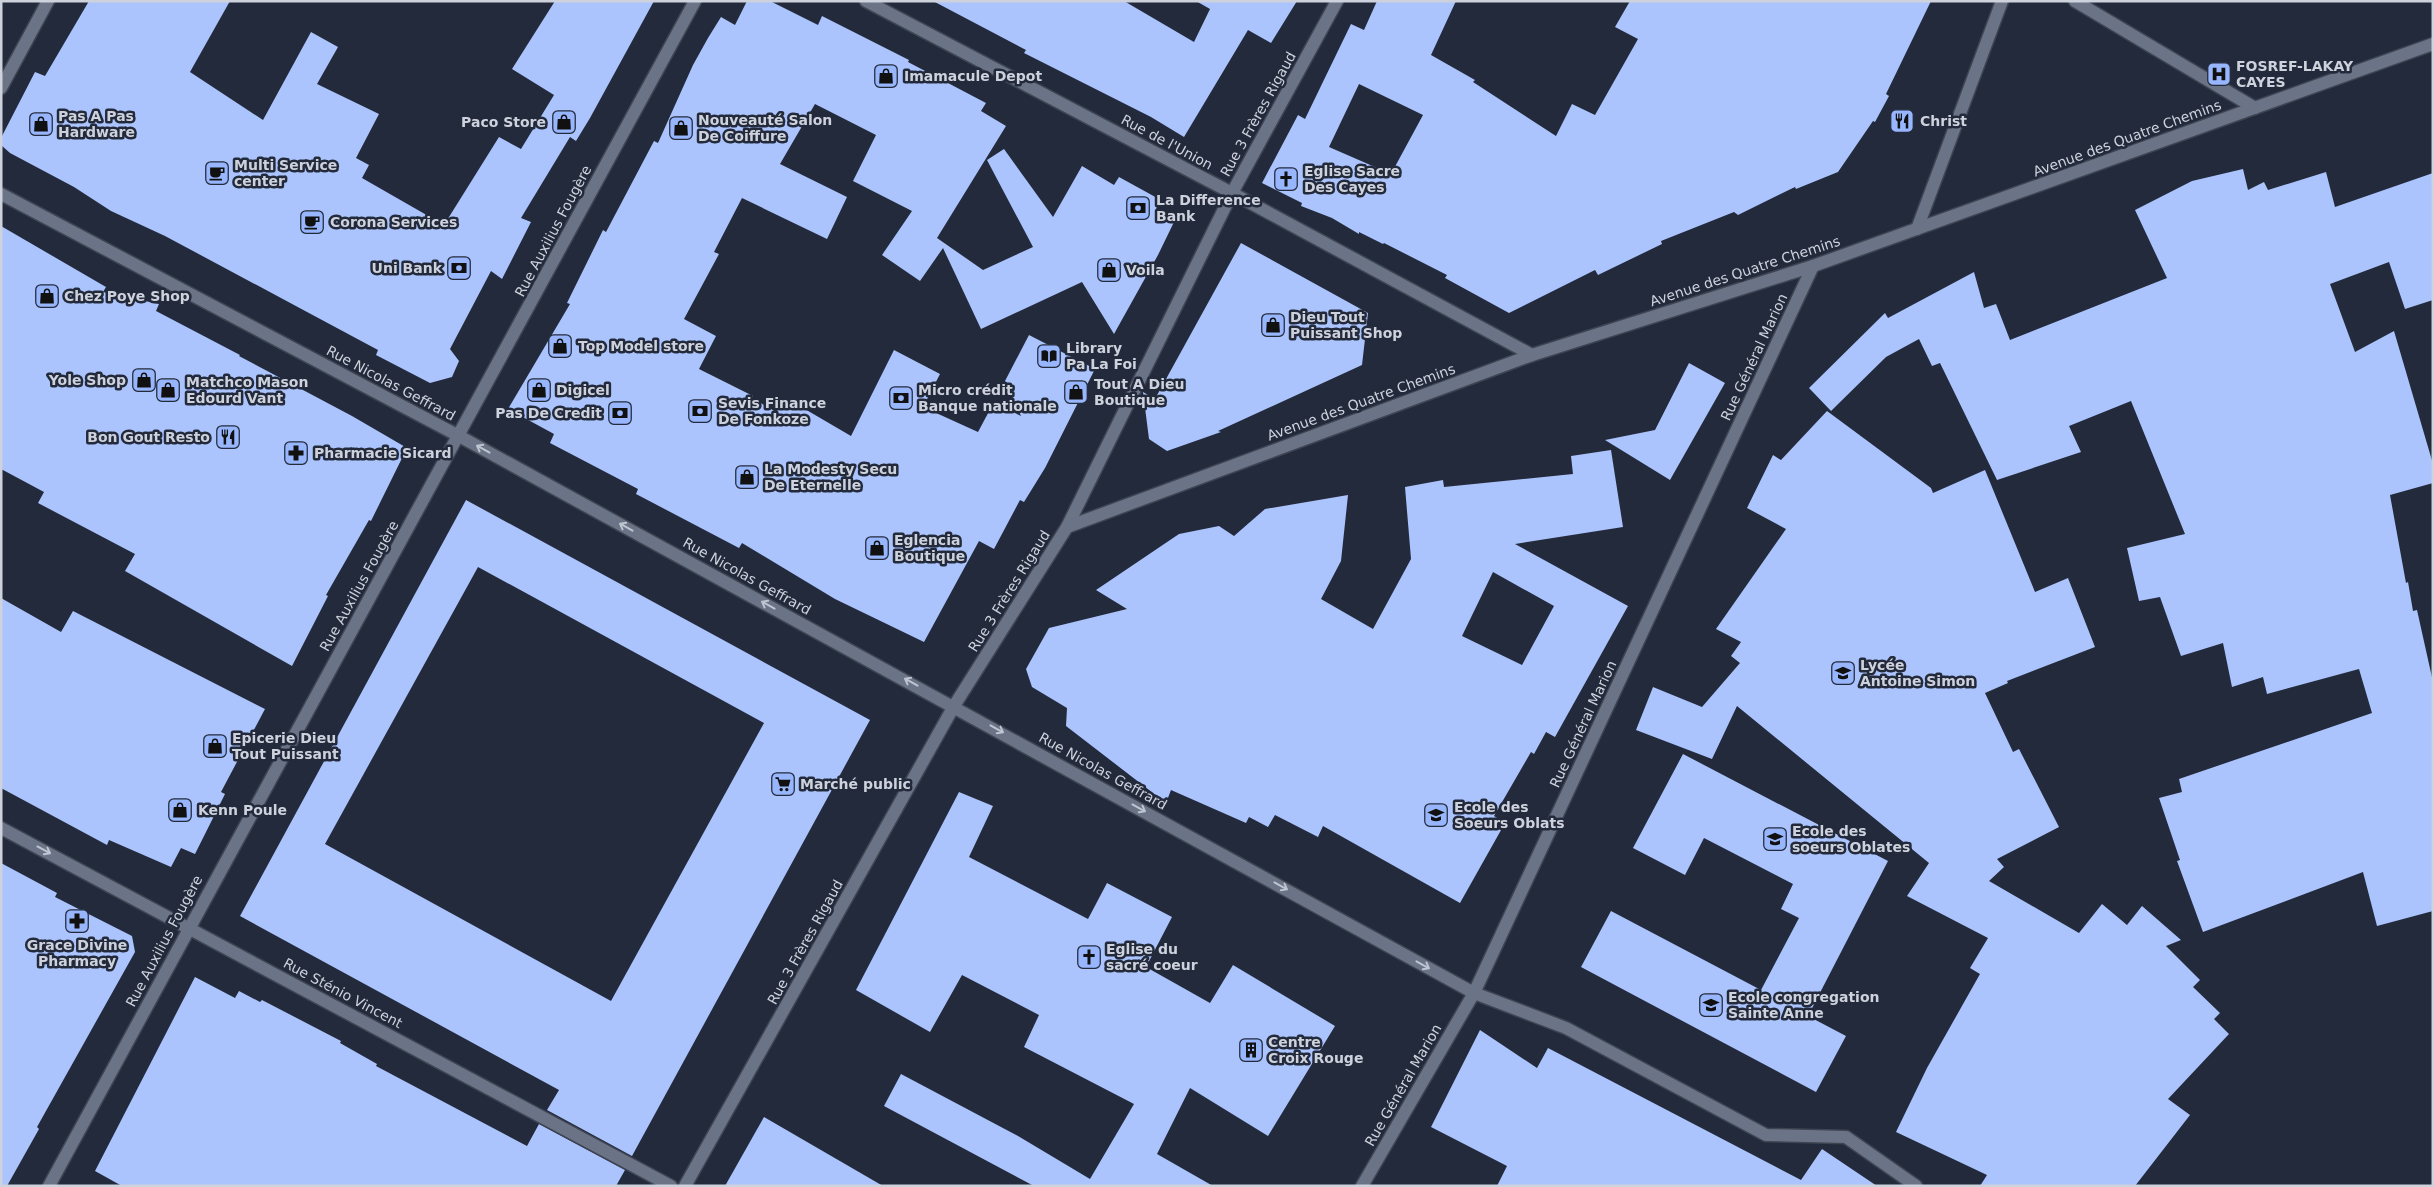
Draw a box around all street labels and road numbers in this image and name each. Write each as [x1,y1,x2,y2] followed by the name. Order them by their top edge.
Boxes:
[1217,49,1299,179] street label: Rue 3 Frères Rigaud
[2031,96,2223,180] street label: Avenue des Quatre Chemins
[1119,111,1215,173] street label: Rue de l'Union
[512,163,594,299] street label: Rue Auxilius Fougère
[1648,233,1842,309] street label: Avenue des Quatre Chemins
[1718,291,1790,423] street label: Rue Général Marion
[324,342,458,424] street label: Rue Nicolas Geffrard
[1265,360,1457,444] street label: Avenue des Quatre Chemins
[316,518,402,654] street label: Rue Auxilius Fougère
[965,527,1053,655] street label: Rue 3 Frères Rigaud
[680,534,814,618] street label: Rue Nicolas Geffrard
[1547,658,1619,790] street label: Rue Général Marion
[1036,729,1170,813] street label: Rue Nicolas Geffrard
[123,873,205,1009] street label: Rue Auxilius Fougère
[764,877,846,1007] street label: Rue 3 Frères Rigaud
[281,955,406,1031] street label: Rue Sténio Vincent
[1361,1021,1445,1149] street label: Rue Général Marion

